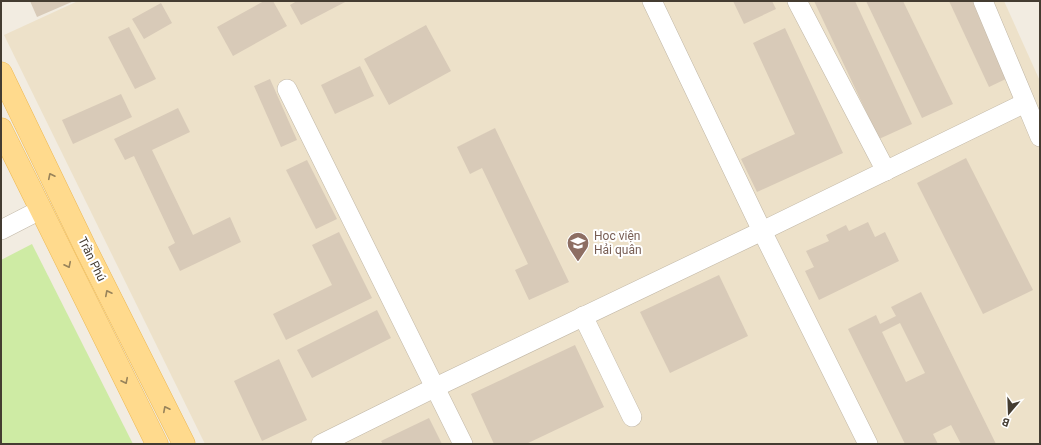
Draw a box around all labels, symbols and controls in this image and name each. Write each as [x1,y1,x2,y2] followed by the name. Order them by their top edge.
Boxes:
[48,173,56,180] one-way arrow
[594,229,642,257] place label: Học viện Hải quân
[565,230,591,263] school or university icon: Học viện Hải quân
[75,235,109,283] street label: Trần Phú
[63,260,71,268] one-way arrow
[105,289,113,297] one-way arrow
[121,377,128,384] one-way arrow
[989,393,1029,433] north arrow
[163,406,171,413] one-way arrow
[1000,415,1011,429] text: B

